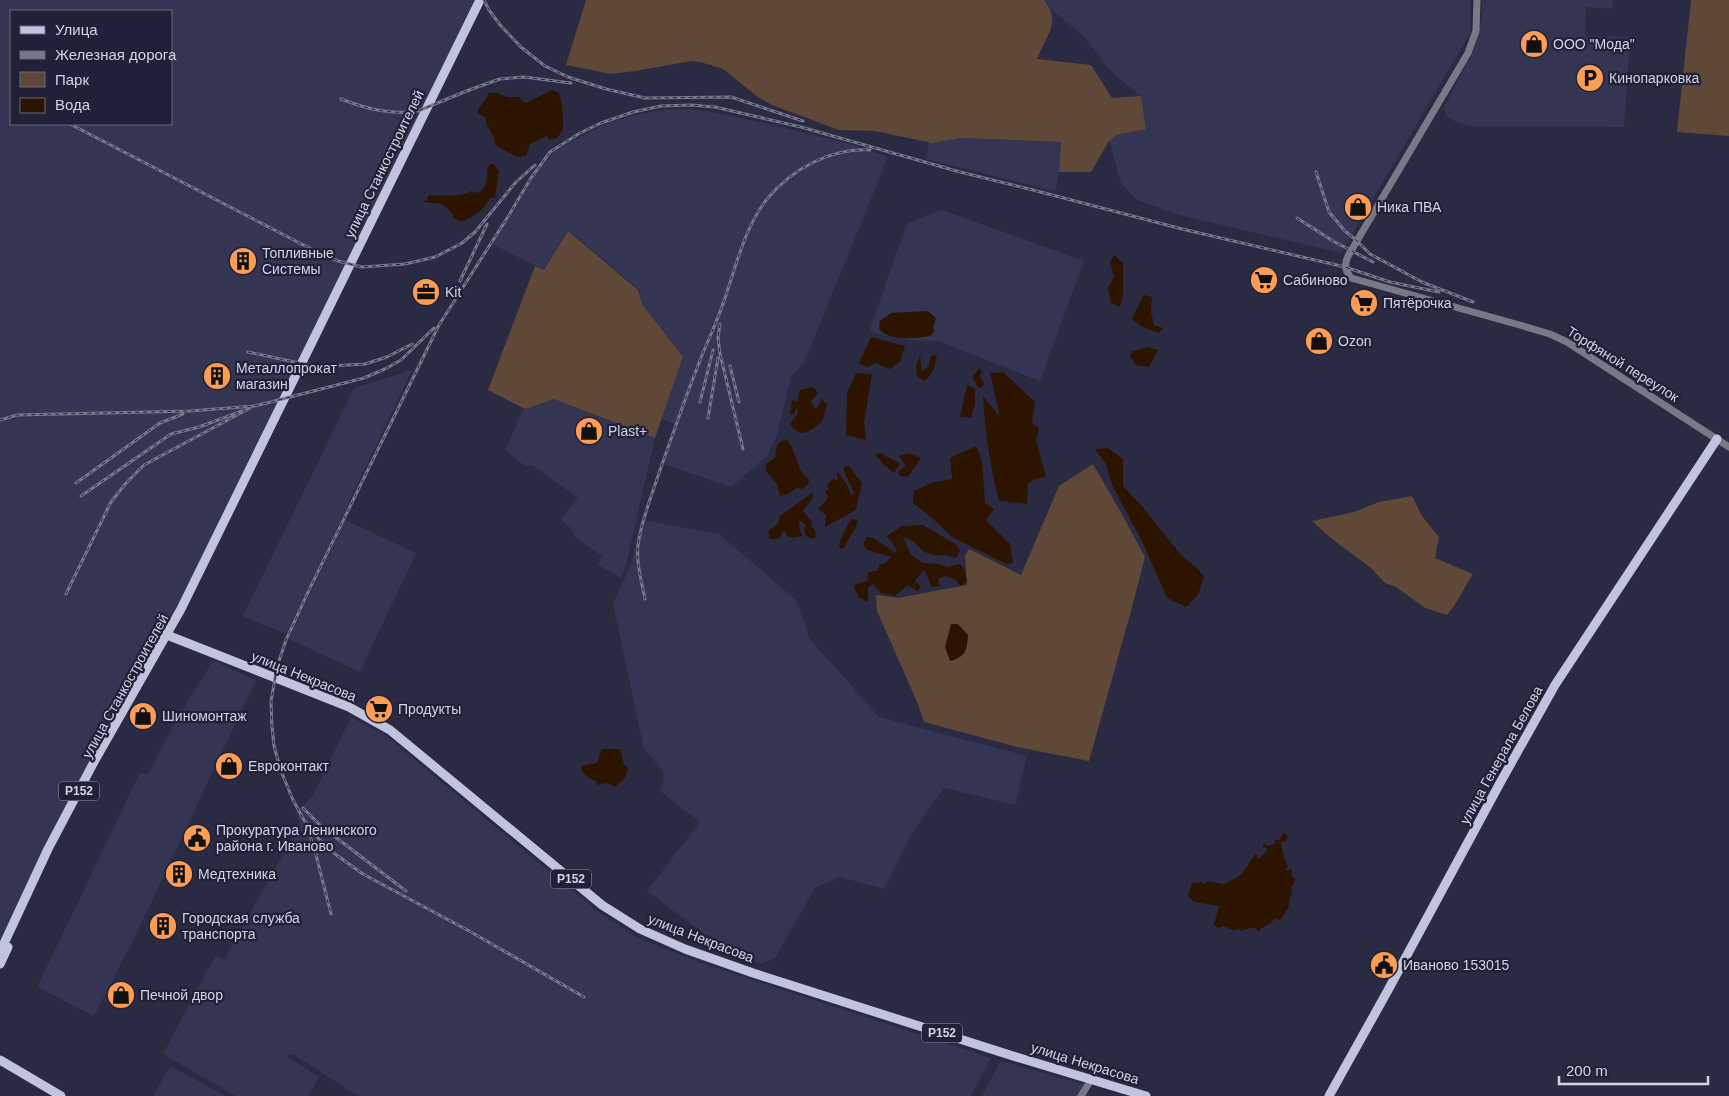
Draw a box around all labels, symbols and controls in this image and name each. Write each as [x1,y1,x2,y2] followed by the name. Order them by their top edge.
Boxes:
[10,10,172,125] legend
[55,21,98,38] text: Улица
[1519,29,1549,59] shop icon: ООО "Мода"
[1553,36,1635,52] place label: ООО "Мода"
[55,46,177,63] text: Железная дорога
[1575,63,1605,93] parking icon: Кинопарковка
[1609,70,1700,86] place label: Кинопарковка
[55,71,89,88] text: Парк
[341,87,427,241] street label: улица Станкостроителей
[55,96,91,113] text: Вода
[1343,192,1373,222] shop icon: Ника ПВА
[1377,199,1442,215] place label: Ника ПВА
[262,245,334,277] place label: Топливные Системы
[228,246,258,276] building icon: Топливные Системы
[1249,265,1279,295] supermarket icon: Сабиново
[1283,272,1348,288] place label: Сабиново
[411,277,441,307] office icon: Kit
[445,284,461,300] place label: Kit
[1349,288,1379,318] supermarket icon: Пятёрочка
[1383,295,1452,311] place label: Пятёрочка
[1564,323,1683,405] street label: Торфяной переулок
[1304,326,1334,356] shop icon: Ozon
[1338,333,1371,349] place label: Ozon
[236,360,338,392] place label: Металлопрокат магазин
[202,361,232,391] building icon: Металлопрокат магазин
[574,416,604,446] shop icon: Plast+
[608,423,647,439] place label: Plast+
[79,611,171,761] street label: улица Станкостроителей
[249,648,359,704] street label: улица Некрасова
[1456,683,1546,827] street label: улица Генерала Белова
[364,694,394,724] supermarket icon: Продукты
[128,701,158,731] shop icon: Шиномонтаж
[398,701,461,717] place label: Продукты
[162,708,247,724] place label: Шиномонтаж
[214,751,244,781] shop icon: Евроконтакт
[248,758,329,774] place label: Евроконтакт
[59,781,99,800] road number: Р152
[216,822,377,854] place label: Прокуратура Ленинского района г. Иваново
[182,823,212,853] public building icon: Прокуратура Ленинского района г. Иваново
[164,859,194,889] building icon: Медтехника
[198,866,276,882] place label: Медтехника
[551,870,591,889] road number: Р152
[182,910,300,942] place label: Городская служба транспорта
[646,910,756,966] street label: улица Некрасова
[148,911,178,941] building icon: Городская служба транспорта
[1369,950,1399,980] public building icon: Иваново 153015
[1403,957,1510,973] place label: Иваново 153015
[106,980,136,1010] shop icon: Печной двор
[140,987,223,1003] place label: Печной двор
[922,1024,962,1042] road number: Р152
[1029,1039,1141,1087] street label: улица Некрасова
[1559,1054,1708,1086] scale bar
[1566,1062,1608,1079] text: 200 m

